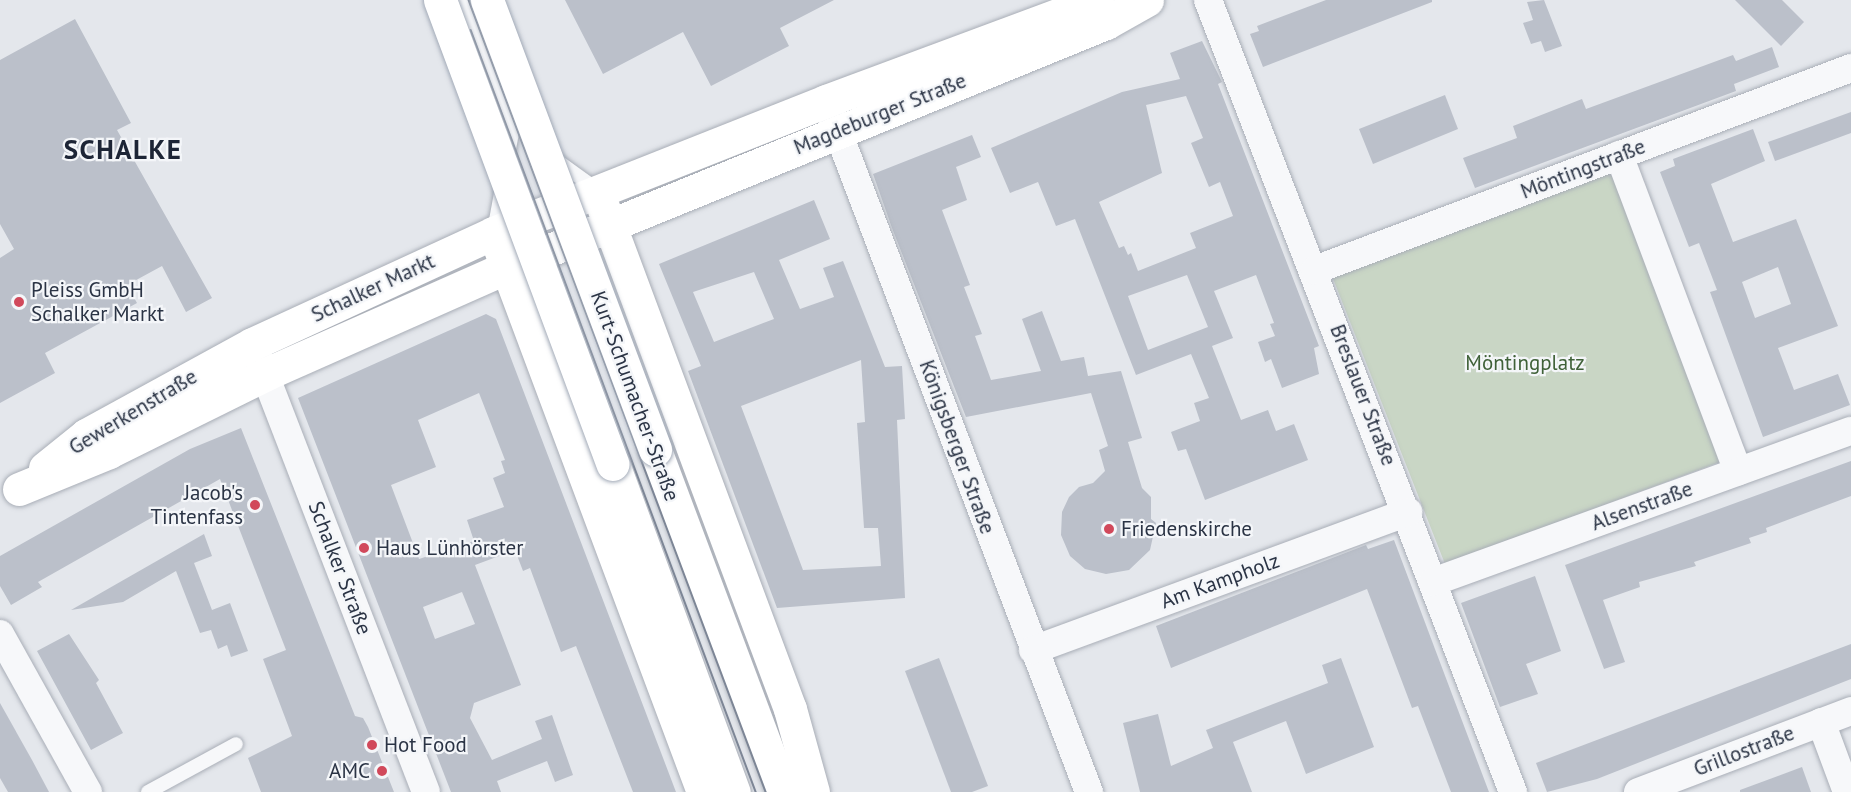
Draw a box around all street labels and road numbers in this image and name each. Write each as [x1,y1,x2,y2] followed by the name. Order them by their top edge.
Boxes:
[790,68,970,160] street label: Magdeburger Straße
[1517,134,1649,204] street label: Möntingstraße
[307,248,439,328] street label: Schalker Markt
[585,288,685,504] street label: Kurt-Schumacher-Straße
[1325,321,1401,469] street label: Breslauer Straße
[914,357,1000,537] street label: Königsberger Straße
[64,364,202,460] street label: Gewerkenstraße
[1588,476,1696,536] street label: Alsenstraße
[303,498,377,638] street label: Schalker Straße
[1157,548,1283,614] street label: Am Kampholz
[1690,720,1798,782] street label: Grillostraße

